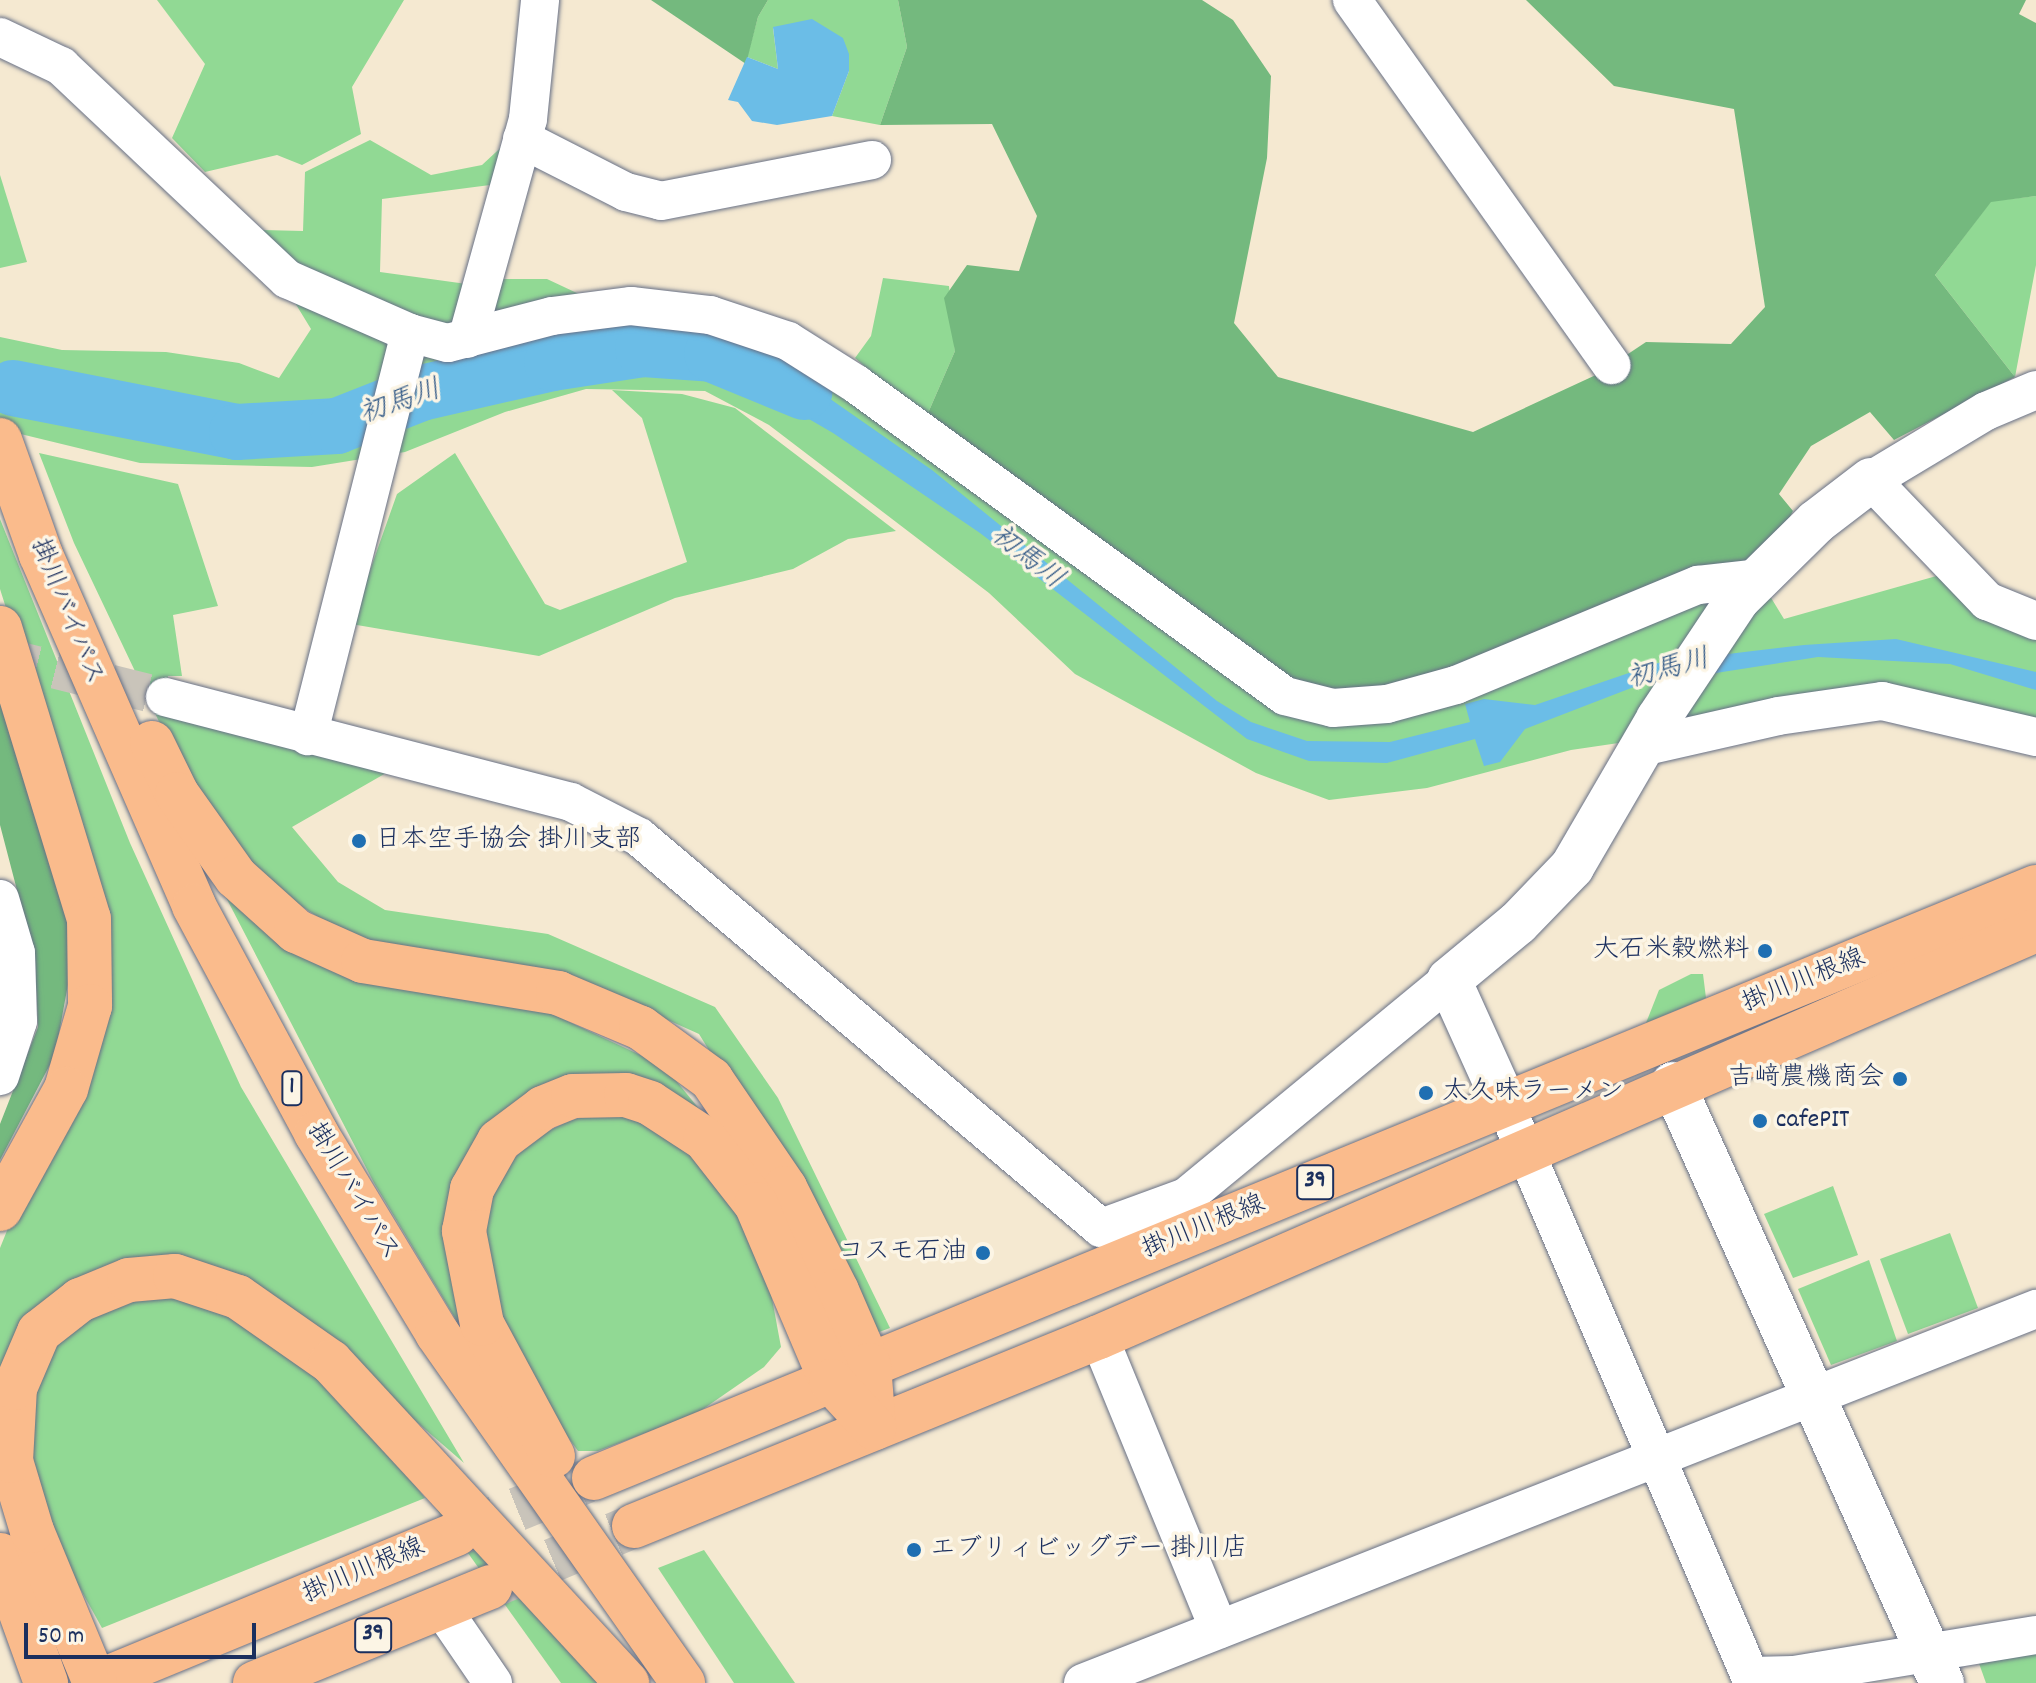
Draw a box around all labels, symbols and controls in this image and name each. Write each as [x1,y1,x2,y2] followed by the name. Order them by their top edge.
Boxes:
[356,374,446,434] water label: 初馬川
[983,520,1069,598] water label: 初馬川
[22,534,110,690] street label: 掛川バイパス
[1624,644,1714,698] water label: 初馬川
[375,825,641,857] place label: 日本空手協会 掛川支部
[350,832,368,850] marker: 日本空手協会 掛川支部
[1593,935,1749,967] place label: 大石米穀燃料
[1756,942,1774,960] marker: 大石米穀燃料
[1738,943,1870,1021] street label: 掛川川根線
[1728,1063,1884,1095] place label: 吉﨑農機商会
[280,1068,304,1108] road number: 1
[1891,1070,1909,1088] marker: 吉﨑農機商会
[1442,1077,1624,1109] place label: 太久味ラーメン
[1417,1084,1435,1102] marker: 太久味ラーメン
[1776,1105,1850,1137] place label: cafePIT
[1751,1112,1769,1130] marker: cafePIT
[298,1117,406,1267] street label: 掛川バイパス
[1295,1162,1335,1202] road number: 39
[1138,1189,1270,1267] street label: 掛川川根線
[837,1237,967,1269] place label: コスモ石油
[974,1244,992,1262] marker: コスモ石油
[298,1532,430,1612] street label: 掛川川根線
[930,1534,1247,1566] place label: エブリィビッグデー 掛川店
[905,1541,923,1559] marker: エブリィビッグデー 掛川店
[28,1607,260,1657] scale bar
[353,1615,393,1655] road number: 39
[38,1620,84,1654] text: 50 m

